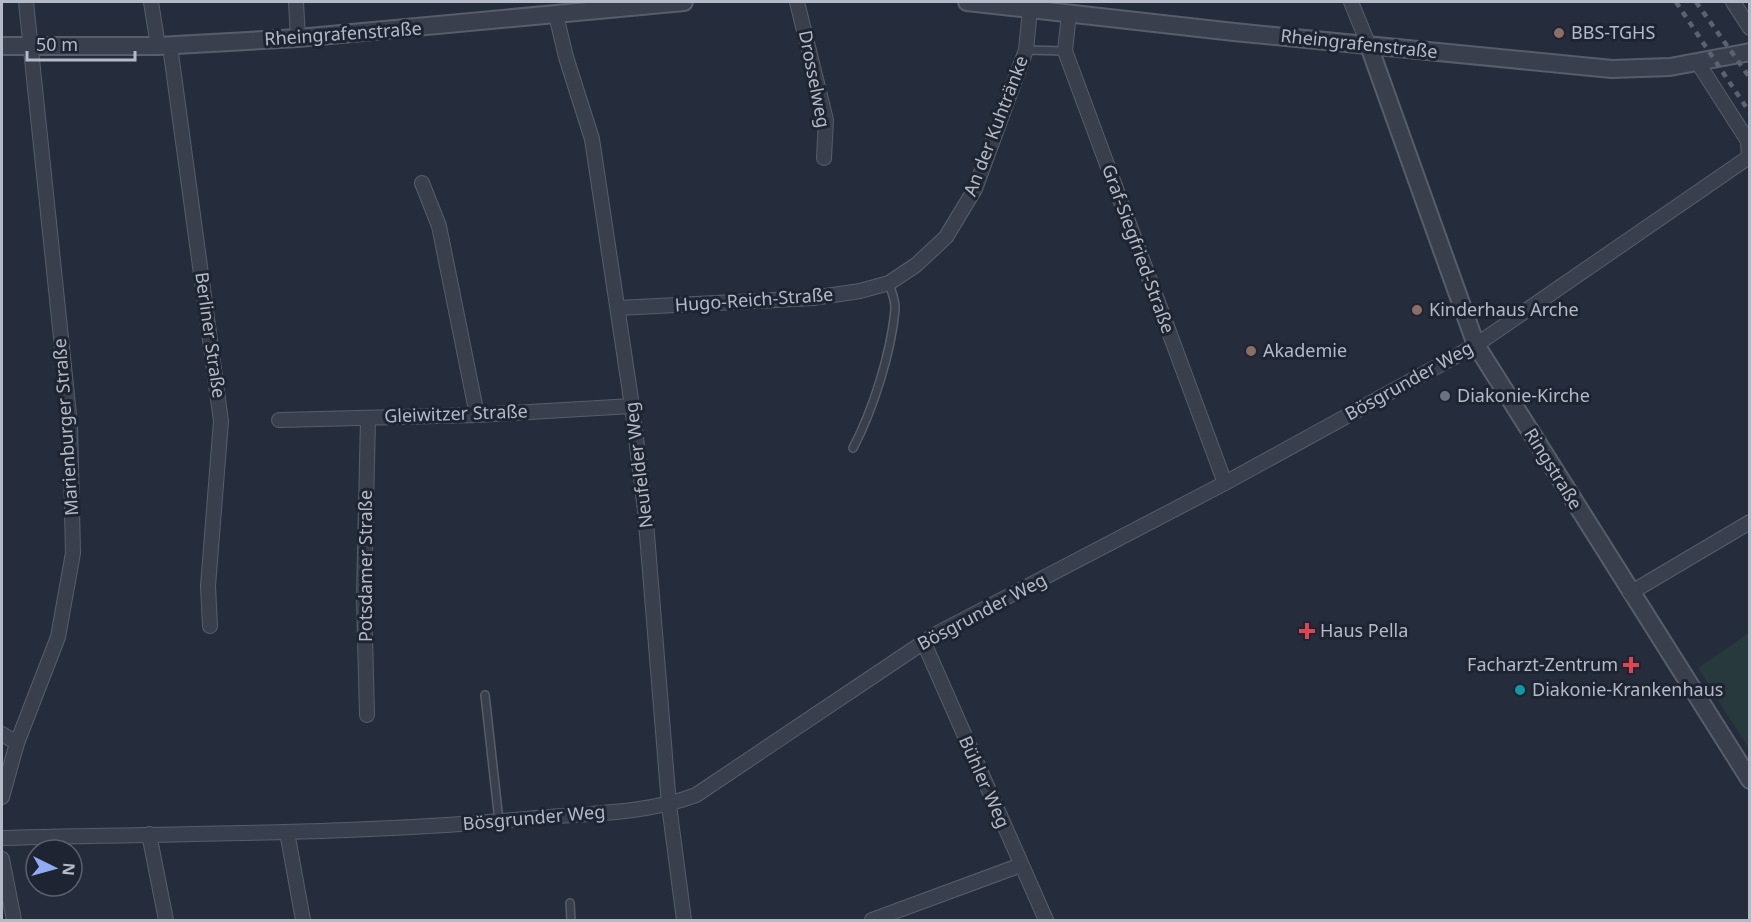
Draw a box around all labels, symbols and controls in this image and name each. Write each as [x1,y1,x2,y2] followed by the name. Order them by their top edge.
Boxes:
[263,16,422,50] street label: Rheingrafenstraße
[1571,20,1655,44] place label: BBS-TGHS
[1279,23,1439,63] street label: Rheingrafenstraße
[27,24,135,62] scale bar
[1552,26,1566,40] marker: BBS-TGHS
[794,28,836,129] street label: Drosselweg
[36,32,78,56] text: 50 m
[957,52,1033,199] street label: An der Kuhtränke
[1097,161,1181,337] street label: Graf-Siegfried-Straße
[190,270,232,399] street label: Berliner Straße
[674,281,834,317] street label: Hugo-Reich-Straße
[1429,297,1579,321] place label: Kinderhaus Arche
[1410,303,1424,317] marker: Kinderhaus Arche
[1340,335,1477,425] street label: Bösgrunder Weg
[47,338,83,517] street label: Marienburger Straße
[1263,338,1347,362] place label: Akademie
[1244,344,1258,358] marker: Akademie
[1457,383,1590,407] place label: Diakonie-Kirche
[1438,389,1452,403] marker: Diakonie-Kirche
[384,399,528,427] street label: Gleiwitzer Straße
[618,401,658,530] street label: Neufelder Weg
[1519,423,1588,514] street label: Ringstraße
[353,490,377,642] street label: Potsdamer Straße
[913,567,1050,655] street label: Bösgrunder Weg
[1320,618,1408,642] place label: Haus Pella
[1298,622,1316,640] marker: Haus Pella
[1467,652,1618,676] place label: Facharzt-Zentrum
[1622,656,1640,674] marker: Facharzt-Zentrum
[1532,677,1723,701] place label: Diakonie-Krankenhaus
[1513,683,1527,697] marker: Diakonie-Krankenhaus
[954,732,1016,831] street label: Bühler Weg
[462,799,606,835] street label: Bösgrunder Weg
[24,838,84,898] north arrow
[57,862,80,877] text: N

